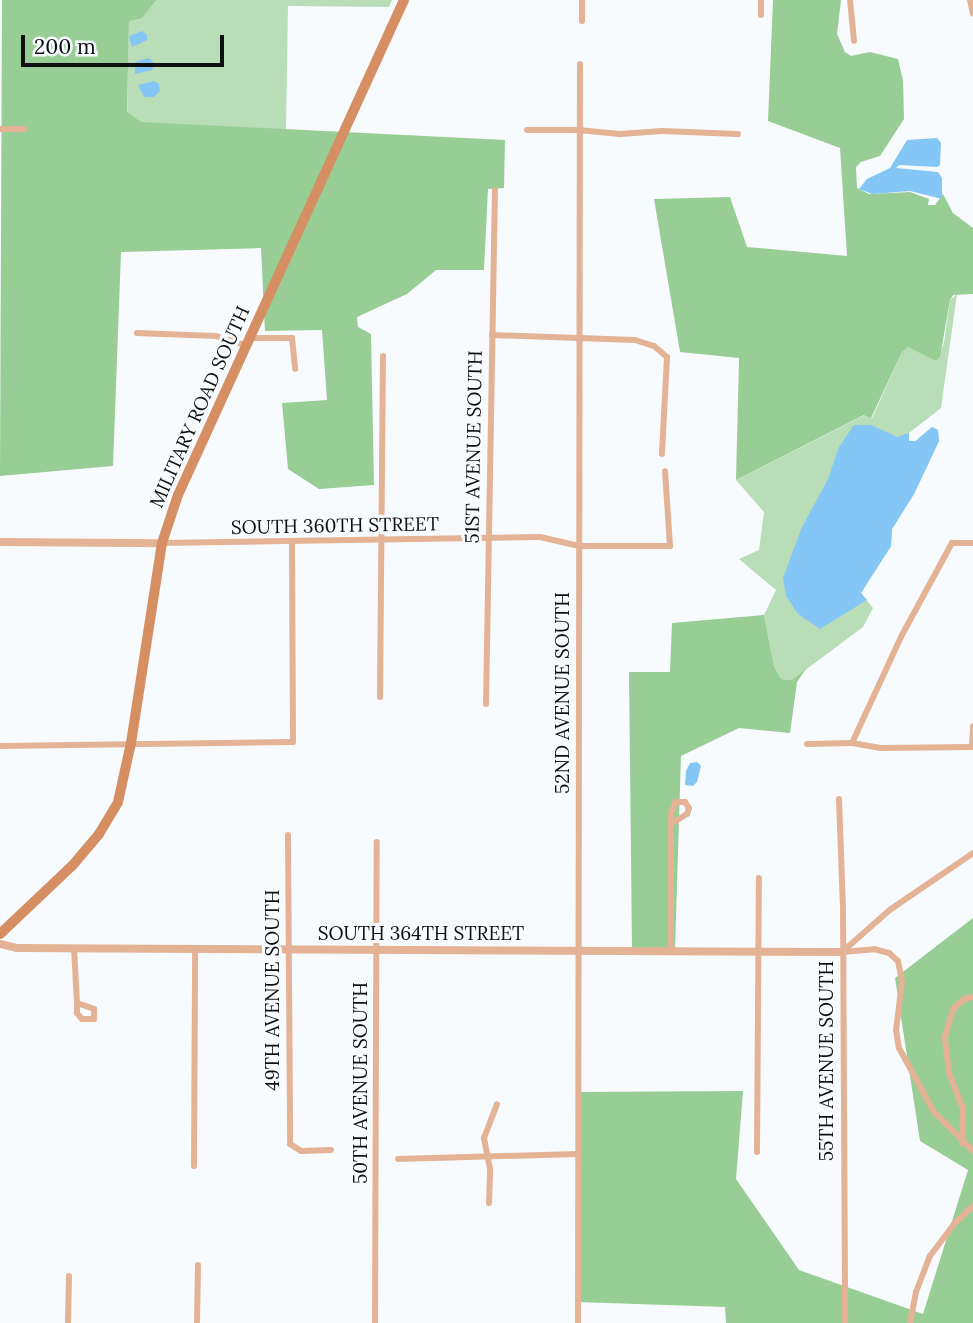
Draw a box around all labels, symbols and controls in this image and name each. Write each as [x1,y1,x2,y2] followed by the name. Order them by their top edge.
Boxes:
[24,21,228,65] scale bar
[34,33,96,60] text: 200 m
[145,303,255,511] street label: MILITARY ROAD SOUTH
[461,350,487,544] street label: 51ST AVENUE SOUTH
[231,513,439,539] street label: SOUTH 360TH STREET
[552,592,574,794] street label: 52ND AVENUE SOUTH
[262,889,284,1091] street label: 49TH AVENUE SOUTH
[318,923,524,945] street label: SOUTH 364TH STREET
[816,961,838,1161] street label: 55TH AVENUE SOUTH
[350,982,372,1184] street label: 50TH AVENUE SOUTH

